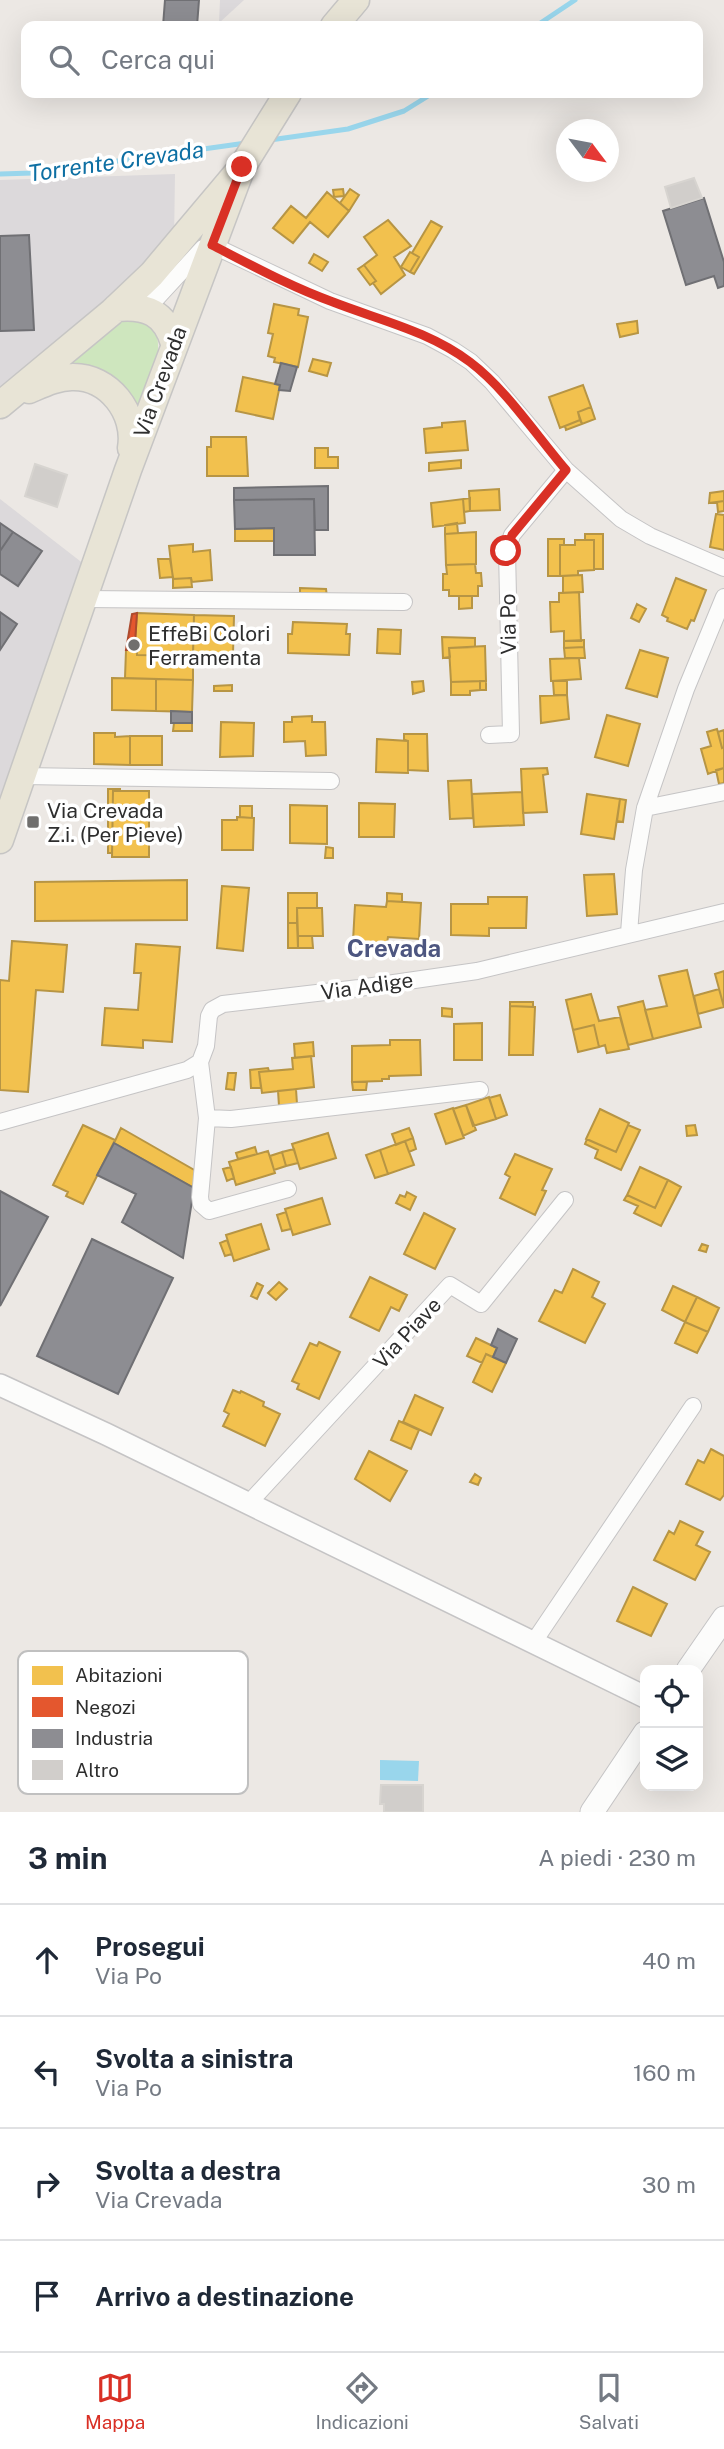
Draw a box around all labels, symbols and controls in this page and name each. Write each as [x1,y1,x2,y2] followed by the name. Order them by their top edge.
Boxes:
[21,21,703,98] search box
[45,41,83,79] icon: search
[101,44,215,75] text: Cerca qui
[556,119,619,182] north arrow
[27,135,205,187] water label: Torrente Crevada
[226,151,257,182] route end
[128,323,192,441] street label: Via Crevada
[490,535,521,566] route start
[495,593,521,655] street label: Via Po
[148,621,270,670] place label: EffeBi Colori Ferramenta
[126,637,142,653] marker: EffeBi Colori Ferramenta
[47,798,184,847] place label: Via Crevada Z.i. (Per Pieve)
[25,814,41,830] marker: Via Crevada Z.i. (Per Pieve)
[347,934,441,962] district label: Crevada
[319,967,415,1005] street label: Via Adige
[368,1292,446,1374] street label: Via Piave
[18,1651,248,1794] legend
[75,1664,163,1686] text: Abitazioni
[640,1665,703,1791] map controls
[640,1665,703,1728] button: locate
[75,1696,136,1718] text: Negozi
[75,1727,153,1749] text: Industria
[640,1728,703,1791] button: layers
[75,1759,119,1781] text: Altro
[28,1840,107,1876] text: 3 min
[538,1844,696,1871] text: A piedi · 230 m
[95,1931,205,1962] text: Prosegui
[28,1941,66,1979] icon: ahead
[642,1947,696,1974] text: 40 m
[95,1962,162,1989] text: Via Po
[95,2043,293,2074] text: Svolta a sinistra
[28,2053,66,2091] icon: left
[633,2059,696,2086] text: 160 m
[95,2074,162,2101] text: Via Po
[95,2155,281,2186] text: Svolta a destra
[28,2165,66,2203] icon: right
[642,2171,696,2198] text: 30 m
[95,2186,222,2213] text: Via Crevada
[28,2277,66,2315] icon: arrive
[95,2281,354,2312] text: Arrivo a destinazione
[85,2369,145,2433] tab: Mappa
[315,2369,409,2433] tab: Indicazioni
[579,2369,639,2433] tab: Salvati

